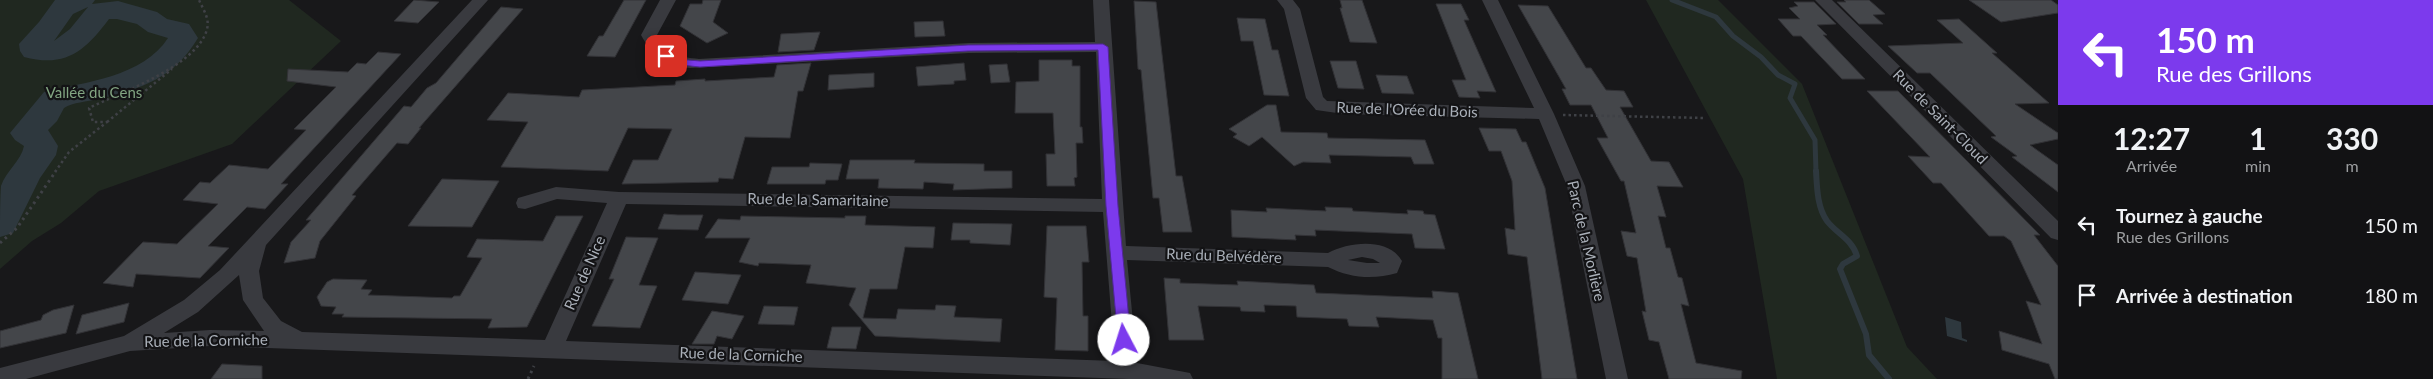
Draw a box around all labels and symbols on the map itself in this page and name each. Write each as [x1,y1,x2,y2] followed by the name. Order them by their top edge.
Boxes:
[645,35,687,77] pin
[1890,65,1992,167] street label: Rue de Saint-Cloud
[46,83,142,101] park label: Vallée du Cens
[1336,98,1478,120] street label: Rue de l'Orée du Bois
[1564,179,1610,303] street label: Parc de la Morlière
[747,189,889,209] street label: Rue de la Samaritaine
[560,233,608,312] street label: Rue de Nice
[1166,244,1282,266] street label: Rue du Belvédère
[1097,313,1149,365] position arrow
[144,330,268,350] street label: Rue de la Corniche
[679,343,803,365] street label: Rue de la Corniche

